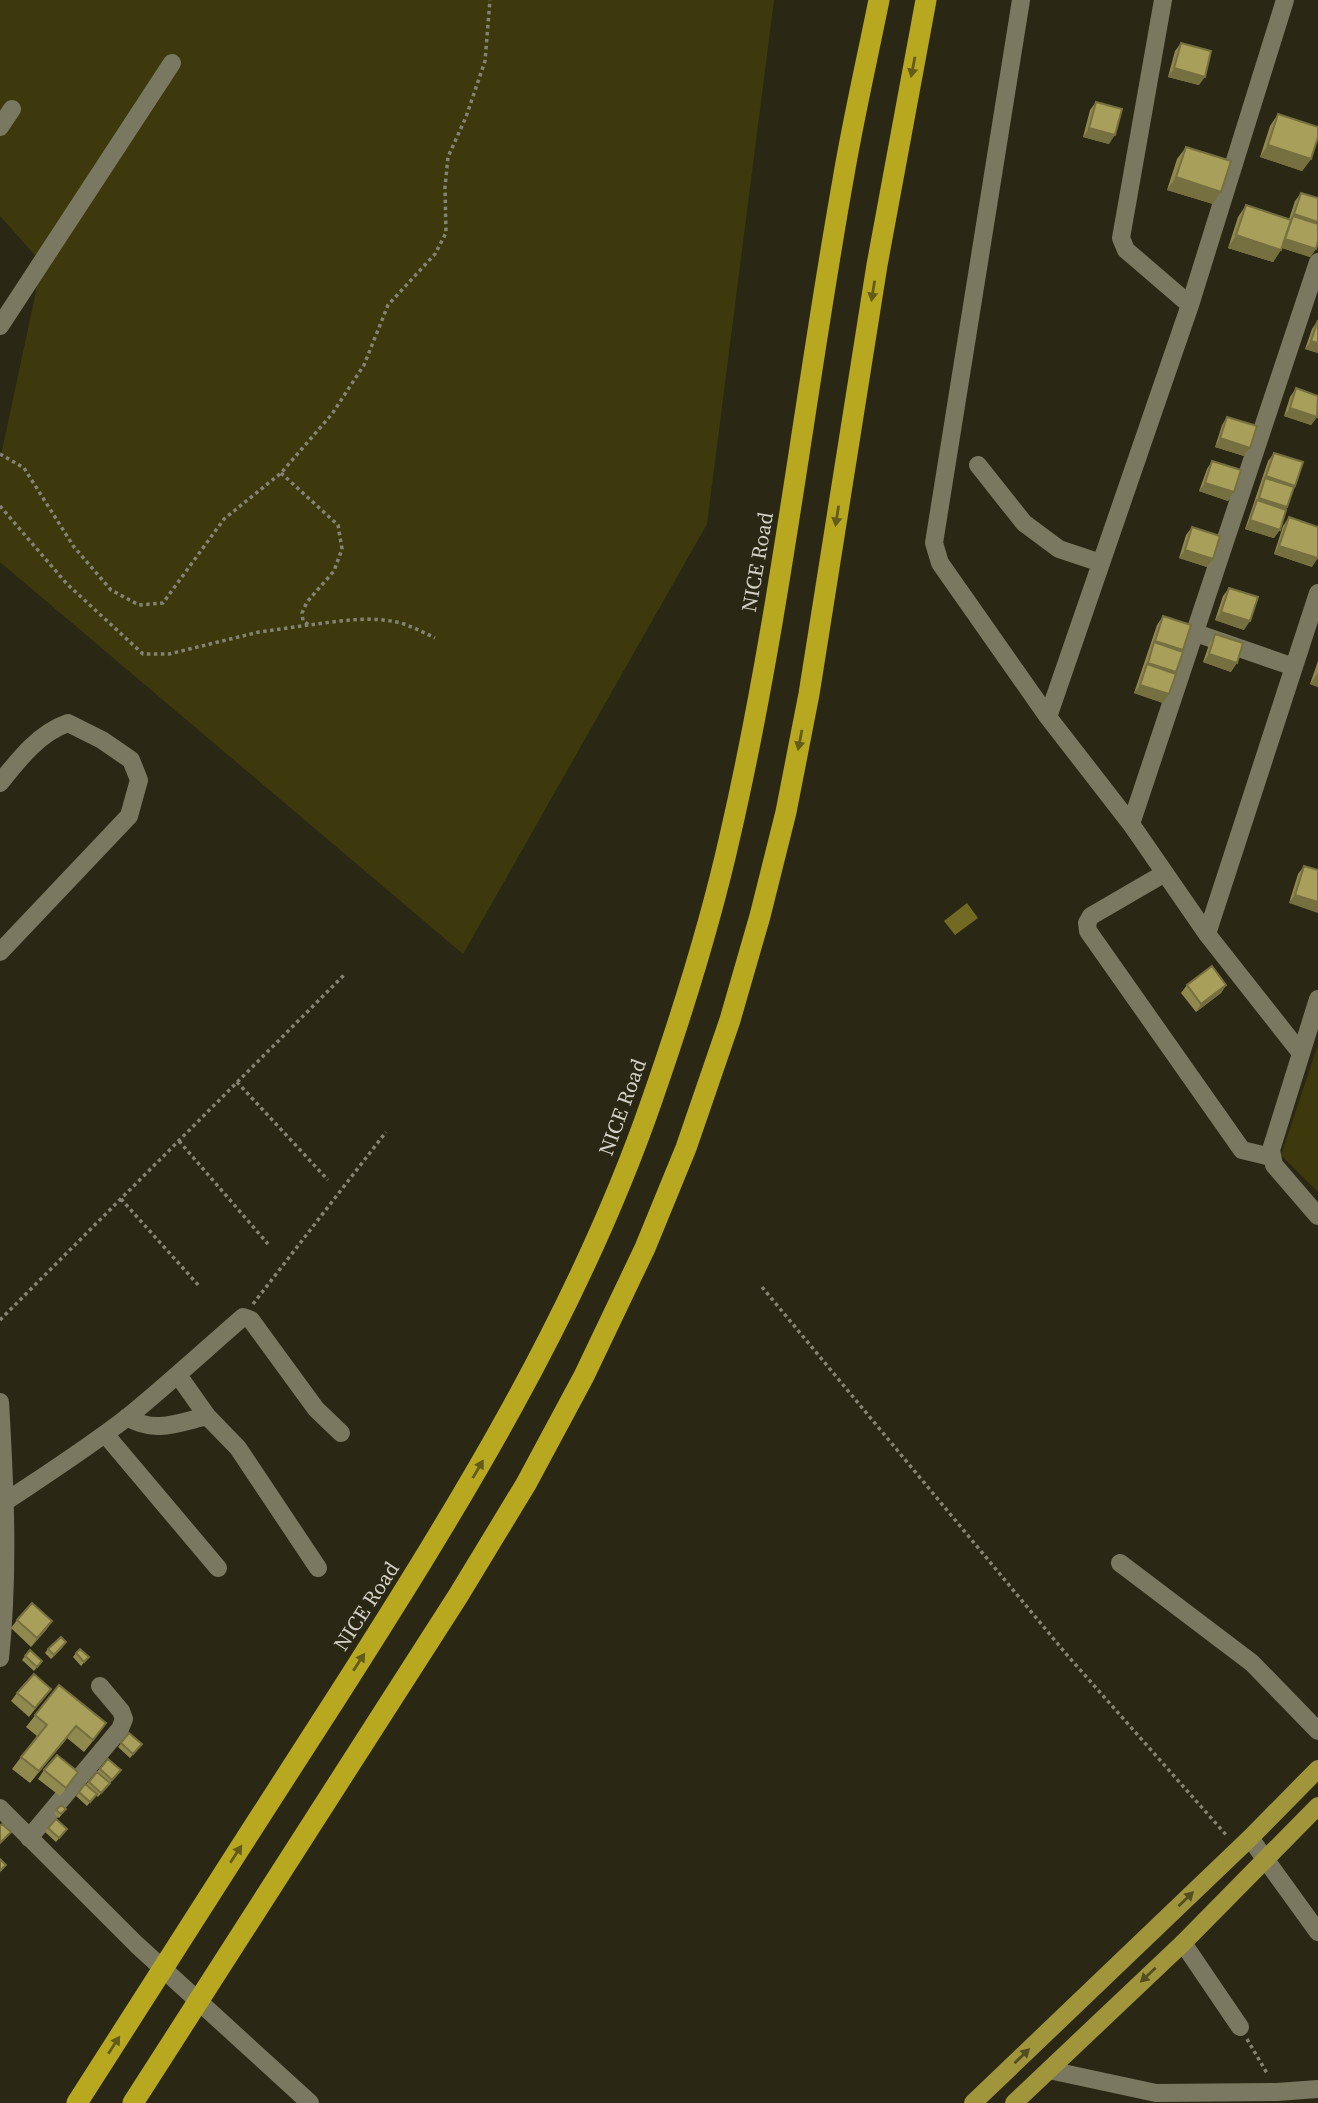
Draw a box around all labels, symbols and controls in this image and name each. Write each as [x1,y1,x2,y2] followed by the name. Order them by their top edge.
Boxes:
[907,56,918,78] one-way arrow
[867,280,878,302] one-way arrow
[831,505,842,527] one-way arrow
[734,510,780,614] street label: NICE Road
[794,729,805,751] one-way arrow
[591,1055,653,1159] street label: NICE Road
[472,1459,484,1478] one-way arrow
[326,1556,406,1656] street label: NICE Road
[352,1653,365,1672] one-way arrow
[230,1844,243,1864] one-way arrow
[1178,1890,1195,1907] one-way arrow
[1140,1967,1157,1983] one-way arrow
[107,2036,120,2055] one-way arrow
[1013,2048,1030,2064] one-way arrow

